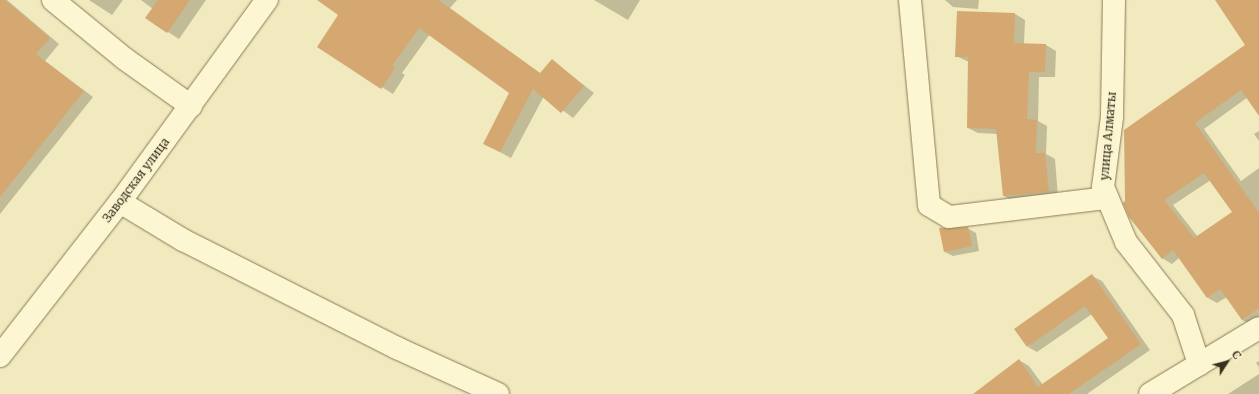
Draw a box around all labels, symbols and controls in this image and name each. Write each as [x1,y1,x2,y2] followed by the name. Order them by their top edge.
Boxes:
[1097,91,1119,181] street label: улица Алматы
[100,135,172,225] street label: Заводская улица
[1207,342,1247,382] north arrow
[1229,348,1245,362] text: С

